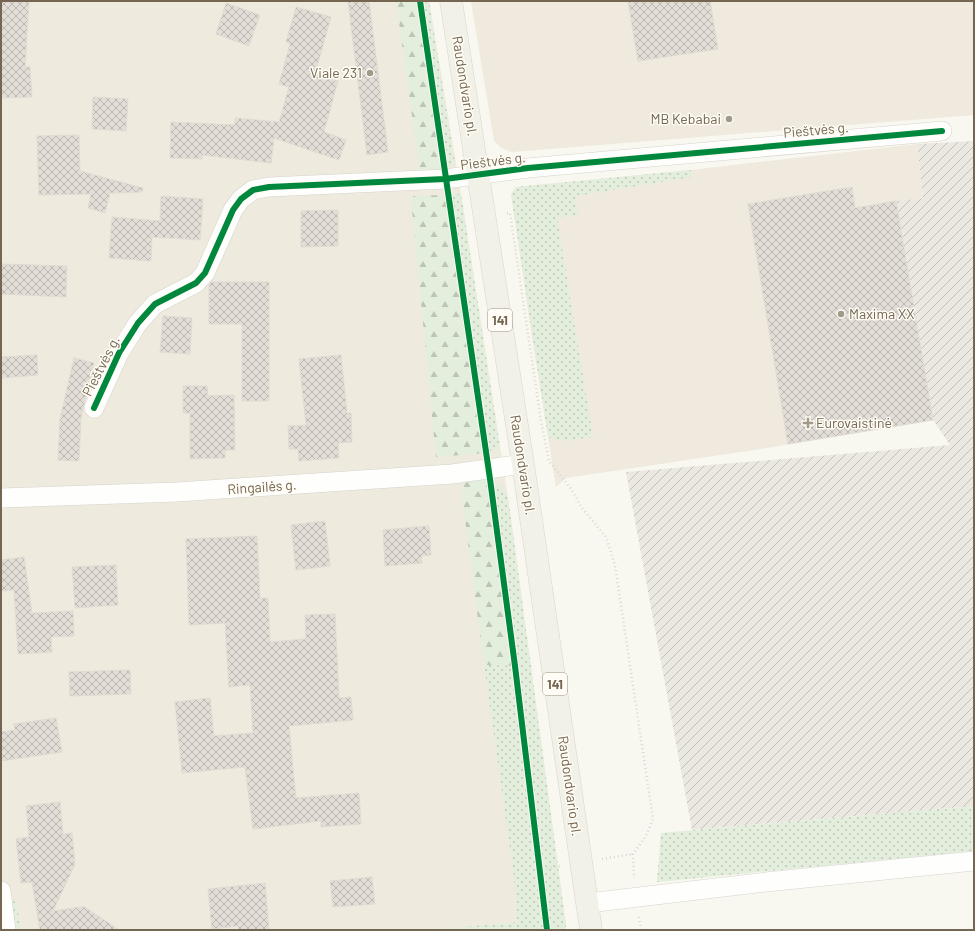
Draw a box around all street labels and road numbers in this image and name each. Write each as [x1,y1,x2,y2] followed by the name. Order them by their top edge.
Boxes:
[449,35,482,137] street label: Raudondvario pl.
[782,118,849,141] street label: Pieštvės g.
[459,148,527,173] street label: Pieštvės g.
[488,309,512,331] road number: 141
[78,333,123,399] street label: Pieštvės g.
[507,414,540,516] street label: Raudondvario pl.
[227,476,297,497] street label: Ringailės g.
[543,673,567,695] road number: 141
[555,735,586,837] street label: Raudondvario pl.

